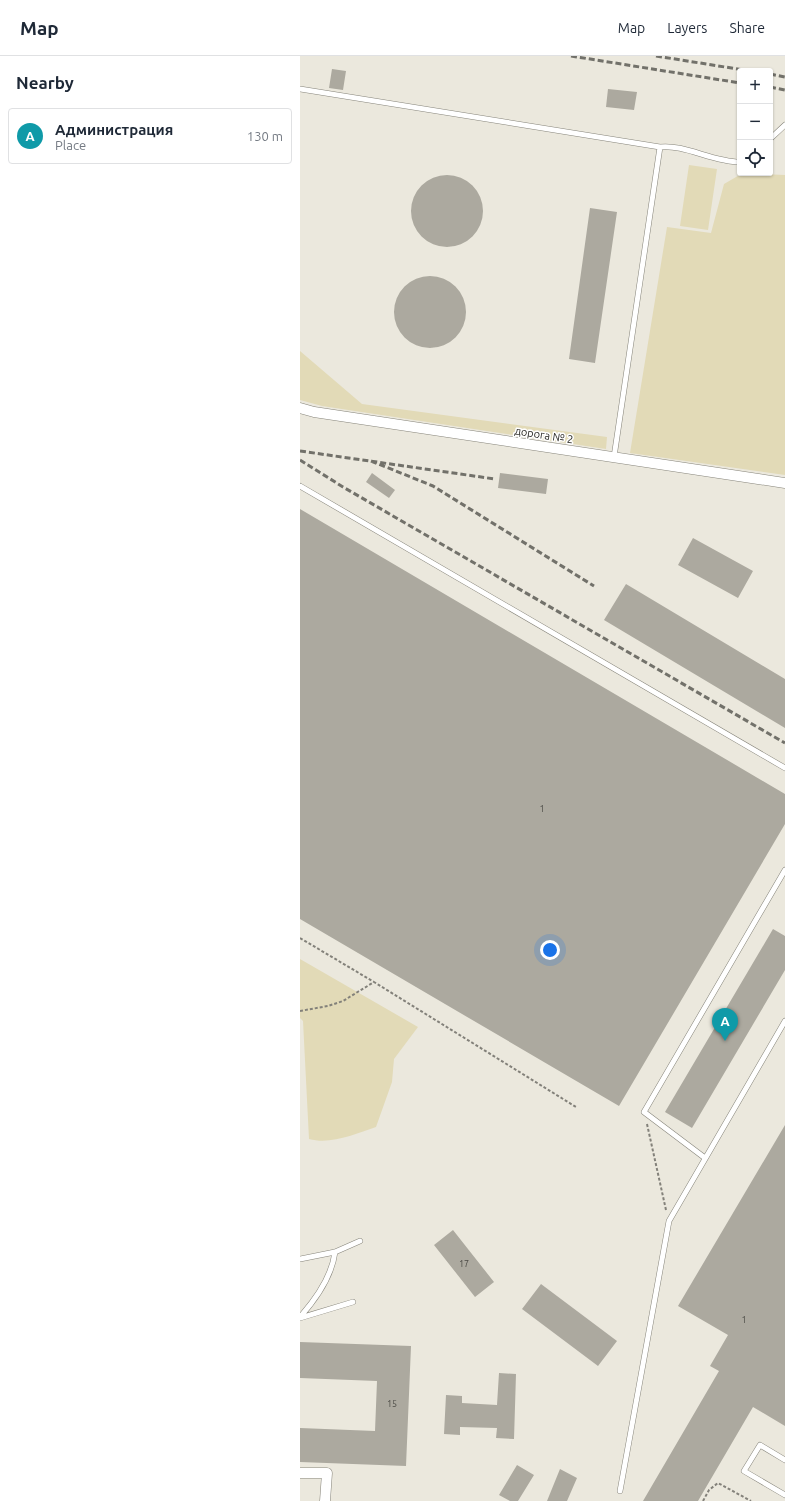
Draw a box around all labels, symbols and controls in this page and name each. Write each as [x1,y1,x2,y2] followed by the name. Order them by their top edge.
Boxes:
[20,17,59,39] text: Map
[618,20,645,36] text: Map
[667,20,707,36] text: Layers
[729,20,765,36] text: Share
[737,68,773,176] map controls
[737,68,773,104] button: +
[16,73,74,92] text: Nearby
[737,104,773,140] button: −
[55,121,173,138] text: Администрация
[25,129,35,143] text: A
[247,129,283,143] text: 130 m
[55,138,86,152] text: Place
[737,140,773,176] button: locate
[514,424,574,446] street label: дорога № 2
[539,804,545,814] house number: 1
[540,940,560,960] your location
[712,1008,738,1041] pin: A
[459,1259,469,1269] house number: 17
[741,1315,747,1325] house number: 1
[387,1399,397,1409] house number: 15

